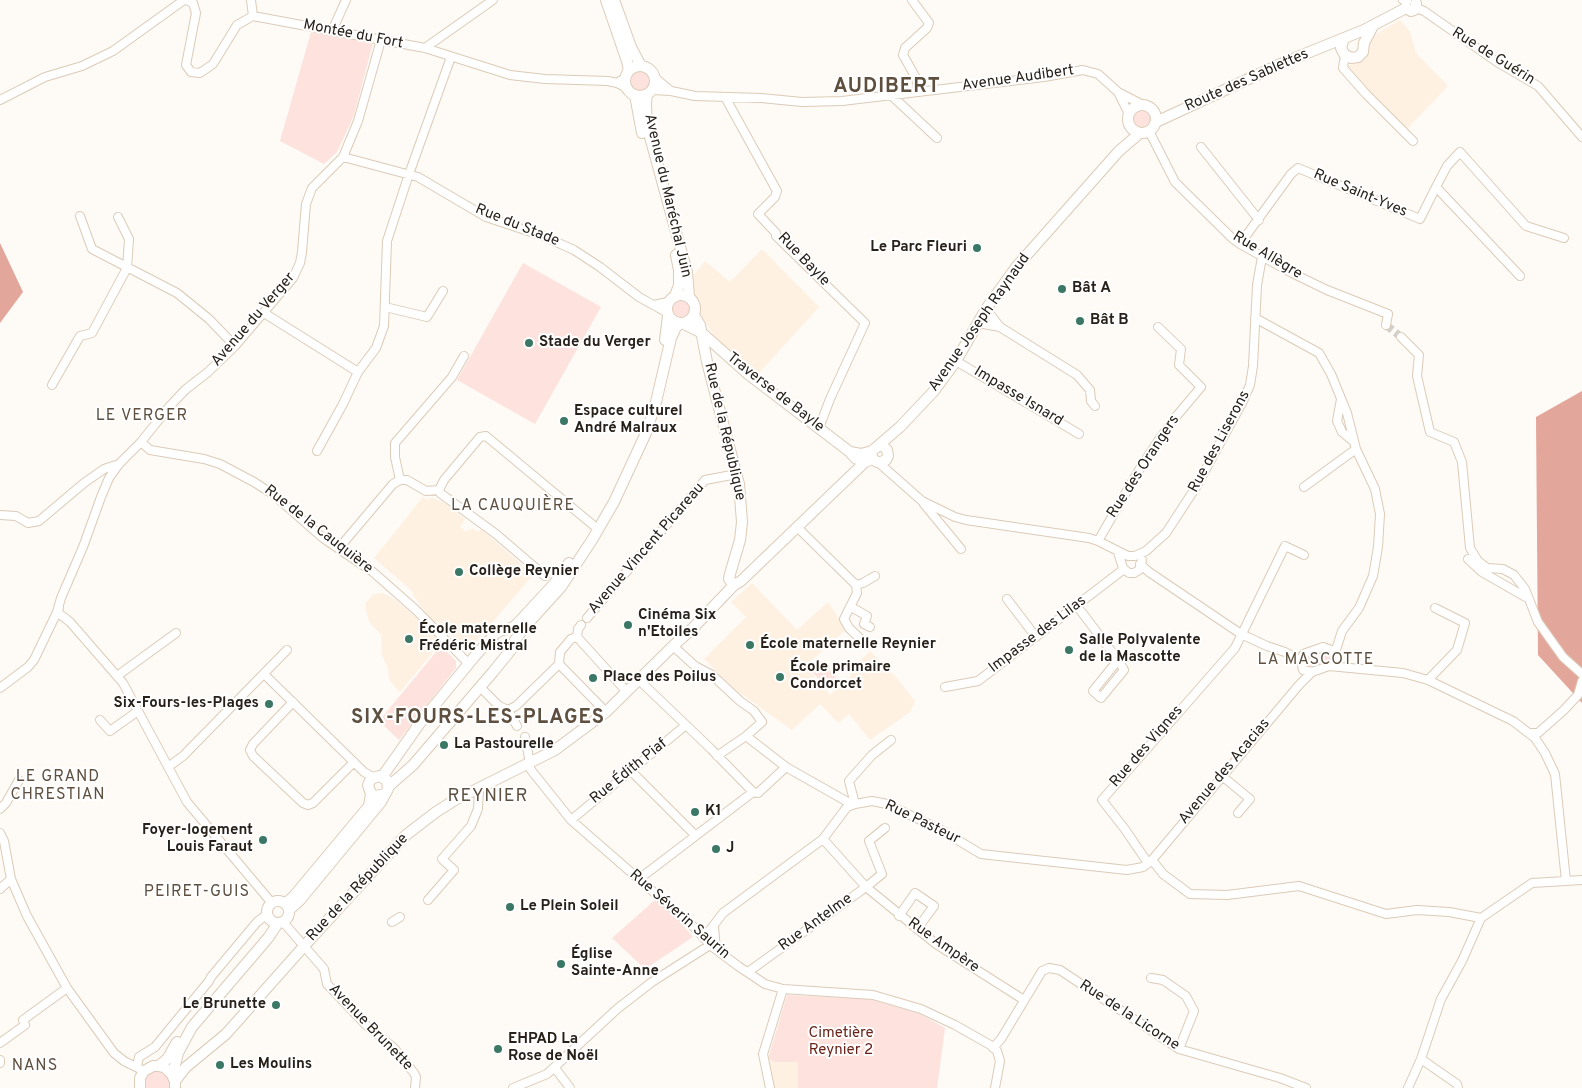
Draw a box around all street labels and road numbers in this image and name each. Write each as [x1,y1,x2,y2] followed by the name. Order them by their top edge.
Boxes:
[301,16,405,54] street label: Montée du Fort
[1448,24,1538,90] street label: Rue de Guérin
[1182,46,1312,116] street label: Route des Sablettes
[961,62,1075,96] street label: Avenue Audibert
[639,112,695,280] street label: Avenue du Maréchal Juin
[1310,166,1410,222] street label: Rue Saint-Yves
[472,201,562,251] street label: Rue du Stade
[1229,228,1305,284] street label: Rue Allègre
[773,229,833,291] street label: Rue Bayle
[925,250,1035,396] street label: Avenue Joseph Raynaud
[208,269,300,371] street label: Avenue du Verger
[723,349,827,437] street label: Traverse de Bayle
[699,361,749,503] street label: Rue de la République
[970,363,1066,431] street label: Impasse Isnard
[1185,388,1255,496] street label: Rue des Liserons
[1104,412,1184,522] street label: Rue des Orangers
[585,480,709,618] street label: Avenue Vincent Picareau
[260,482,376,578] street label: Rue de la Cauquière
[986,593,1090,677] street label: Impasse des Lilas
[1107,702,1187,792] street label: Rue des Vignes
[1176,716,1274,828] street label: Avenue des Acacias
[587,735,671,809] street label: Rue Édith Piaf
[881,797,963,849] street label: Rue Pasteur
[303,830,413,946] street label: Rue de la République
[625,866,733,964] street label: Rue Séverin Saurin
[776,890,856,956] street label: Rue Antelme
[904,915,982,977] street label: Rue Ampère
[1076,977,1182,1055] street label: Rue de la Licorne
[324,981,416,1075] street label: Avenue Brunette

